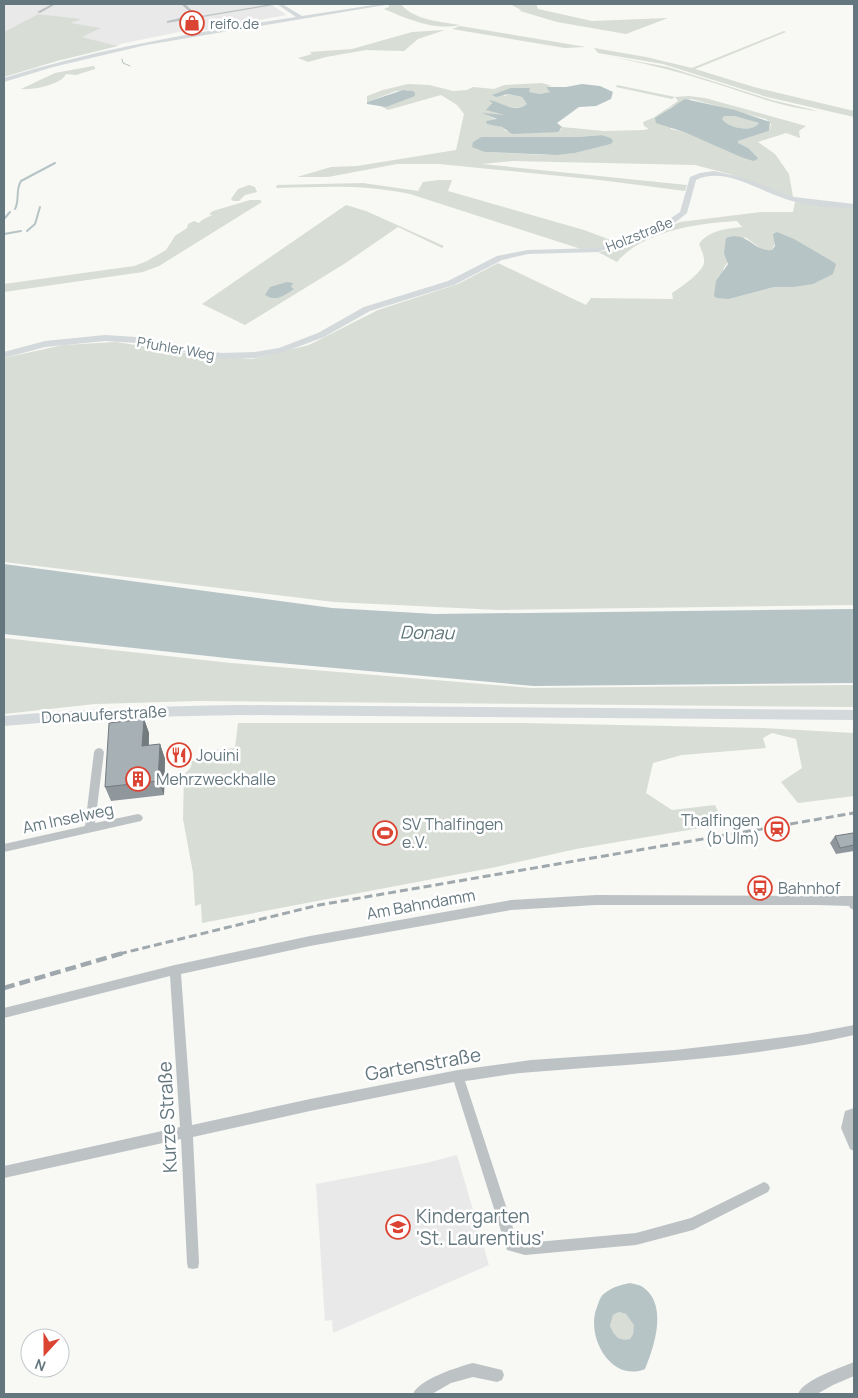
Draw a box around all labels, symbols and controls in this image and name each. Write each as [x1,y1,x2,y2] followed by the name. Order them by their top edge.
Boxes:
[179,10,205,36] shop icon: reifo.de
[210,14,259,33] place label: reifo.de
[603,212,675,256] street label: Holzstraße
[136,332,216,364] street label: Pfuhler Weg
[400,620,456,644] water label: Donau
[41,700,167,728] street label: Donauuferstraße
[166,742,192,768] restaurant icon: Jouini
[196,744,239,766] place label: Jouini
[125,766,151,792] building icon: Mehrzweckhalle
[156,768,276,790] place label: Mehrzweckhalle
[21,798,115,838] street label: Am Inselweg
[681,809,760,849] place label: Thalfingen (b Ulm)
[402,813,503,853] place label: SV Thalfingen e.V.
[764,816,790,842] station icon: Thalfingen (b Ulm)
[372,820,398,846] sports icon: SV Thalfingen e.V.
[747,875,773,901] bus stop icon: Bahnhof
[778,877,841,899] place label: Bahnhof
[365,884,477,924] street label: Am Bahndamm
[363,1041,483,1087] street label: Gartenstraße
[151,1061,183,1173] street label: Kurze Straße
[416,1203,545,1251] place label: Kindergarten 'St. Laurentius'
[385,1214,411,1240] school or university icon: Kindergarten 'St. Laurentius'
[20,1328,70,1378] north arrow
[32,1355,48,1376] text: N

